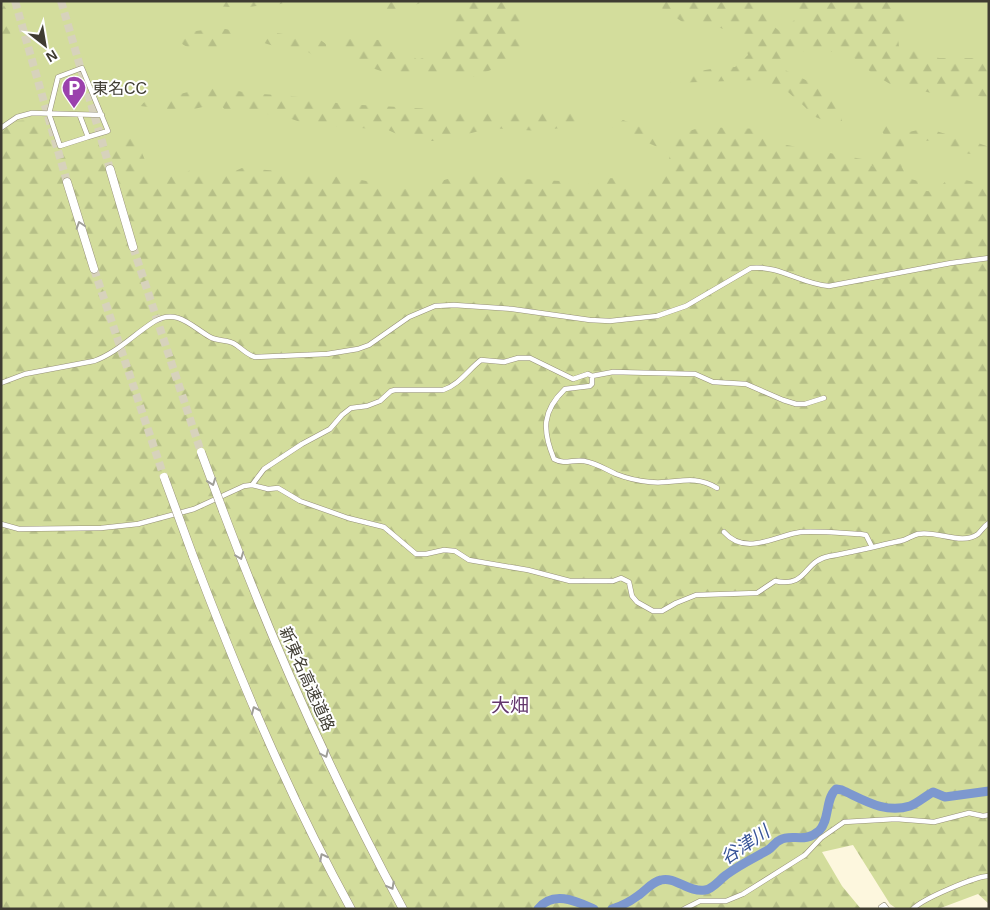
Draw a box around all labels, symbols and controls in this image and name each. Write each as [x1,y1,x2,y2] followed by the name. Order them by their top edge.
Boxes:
[20,20,70,70] north arrow
[43,47,60,66] text: N
[61,75,87,109] parking icon: 東名CC
[92,80,147,97] place label: 東名CC
[76,222,86,230] one-way arrow
[206,477,216,485] one-way arrow
[234,552,244,560] one-way arrow
[276,624,338,734] street label: 新東名高速道路
[491,695,529,716] district label: 大畑
[250,706,261,715] one-way arrow
[319,749,329,758] one-way arrow
[717,820,775,868] water label: 谷津川
[319,853,329,862] one-way arrow
[385,880,395,889] one-way arrow

